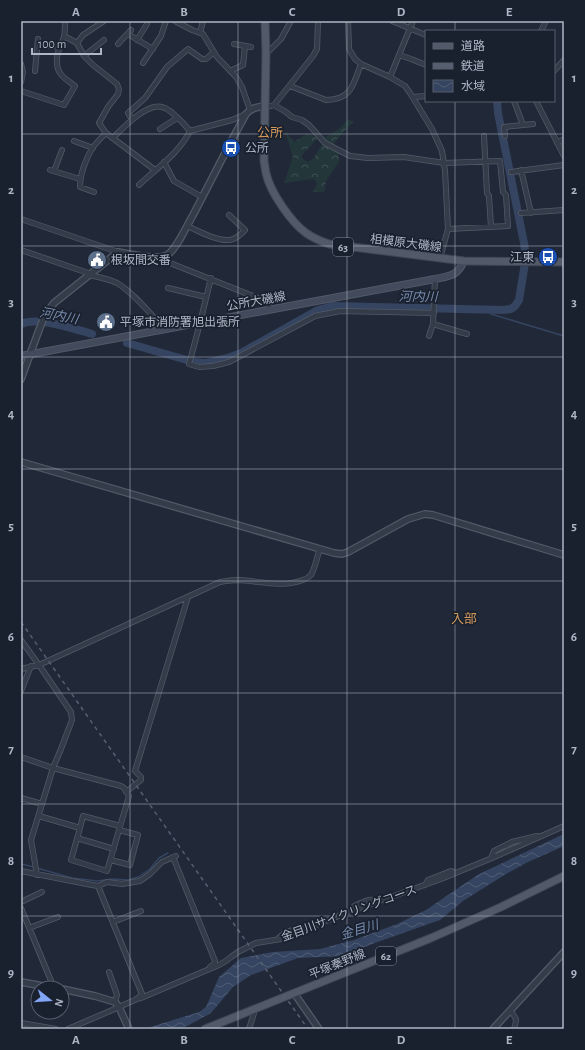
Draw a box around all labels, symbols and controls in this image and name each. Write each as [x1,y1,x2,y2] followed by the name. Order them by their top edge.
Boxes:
[72,6,80,19] text: A
[180,6,188,19] text: B
[289,6,296,19] text: C
[397,6,406,19] text: D
[506,6,513,19] text: E
[32,30,101,56] scale bar
[425,30,555,102] legend
[38,38,66,50] text: 100 m
[461,39,485,52] text: 道路
[461,59,485,72] text: 鉄道
[9,72,13,85] text: 1
[572,72,576,85] text: 1
[461,80,485,92] text: 水域
[257,126,283,140] district label: 公所
[220,137,242,159] bus stop icon: 公所
[245,141,269,154] place label: 公所
[8,184,14,197] text: 2
[571,184,577,197] text: 2
[370,232,443,253] street label: 相模原大磯線
[333,238,353,256] road number: 63
[537,246,559,268] bus stop icon: 江東
[86,249,108,271] public building icon: 根坂間交番
[510,251,534,263] place label: 江東
[111,254,171,266] place label: 根坂間交番
[225,289,287,312] street label: 公所大磯線
[398,290,440,304] water label: 河内川
[8,296,14,309] text: 3
[571,296,577,309] text: 3
[38,305,81,327] water label: 河内川
[95,311,117,333] public building icon: 平塚市消防署旭出張所
[120,315,240,328] place label: 平塚市消防署旭出張所
[8,408,15,421] text: 4
[571,408,578,421] text: 4
[8,520,14,533] text: 5
[571,520,577,533] text: 5
[451,612,477,626] district label: 入部
[8,631,14,644] text: 6
[571,631,577,644] text: 6
[8,743,14,756] text: 7
[571,743,577,756] text: 7
[8,855,14,868] text: 8
[571,855,577,868] text: 8
[279,882,419,944] street label: 金目川サイクリングコース
[338,916,380,942] water label: 金目川
[307,946,367,981] street label: 平塚秦野線
[376,947,396,965] road number: 62
[8,967,14,980] text: 9
[571,967,577,980] text: 9
[30,980,70,1020] north arrow
[53,998,65,1008] text: N
[72,1034,80,1047] text: A
[180,1034,188,1047] text: B
[289,1034,296,1047] text: C
[397,1034,406,1047] text: D
[506,1034,513,1047] text: E

